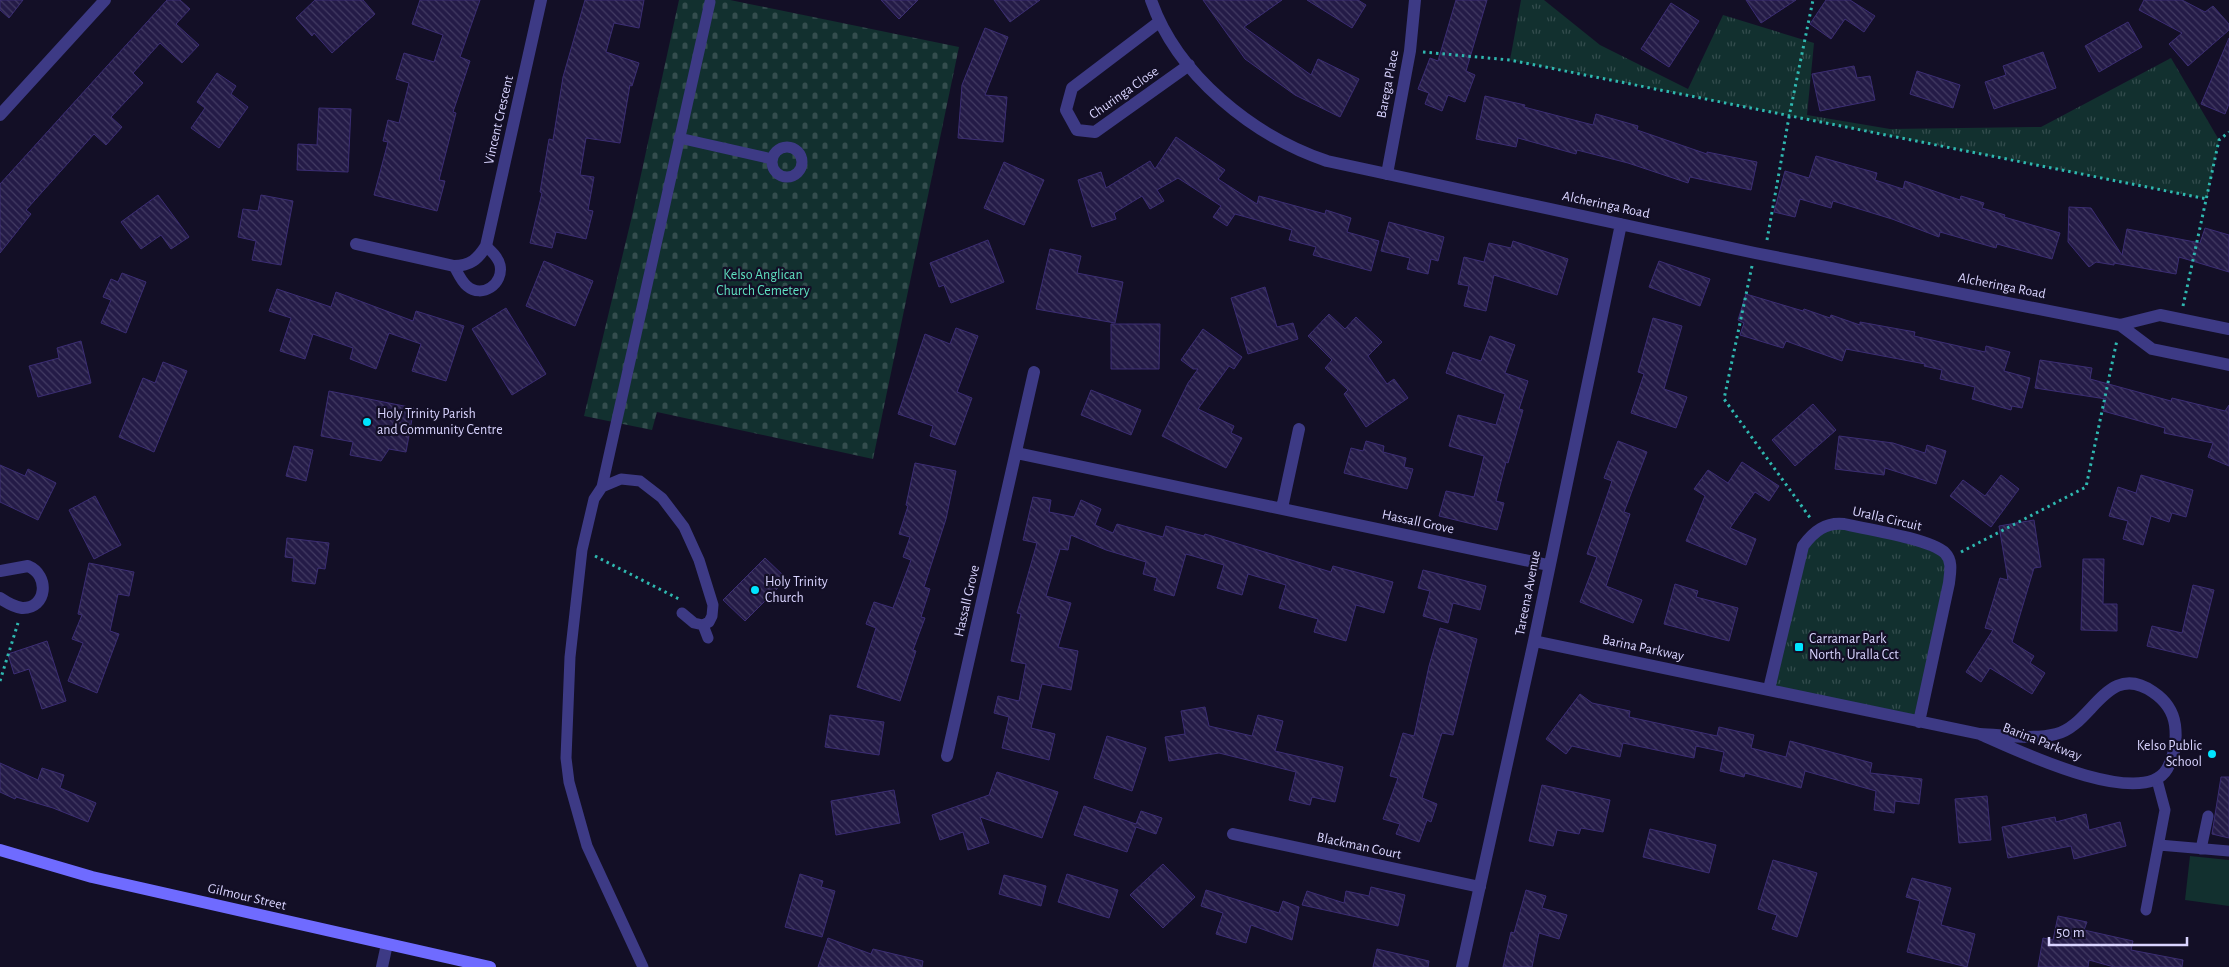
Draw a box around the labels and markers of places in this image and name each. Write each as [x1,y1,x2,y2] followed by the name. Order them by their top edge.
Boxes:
[377,407,503,437] place label: Holy Trinity Parish and Community Centre
[361,416,373,428] marker: Holy Trinity Parish and Community Centre
[765,575,828,605] place label: Holy Trinity Church
[749,584,761,596] marker: Holy Trinity Church
[1809,632,1899,662] place label: Carramar Park North, Uralla Cct
[1793,641,1805,653] marker: Carramar Park North, Uralla Cct
[2137,739,2203,769] place label: Kelso Public School
[2206,748,2218,760] marker: Kelso Public School

